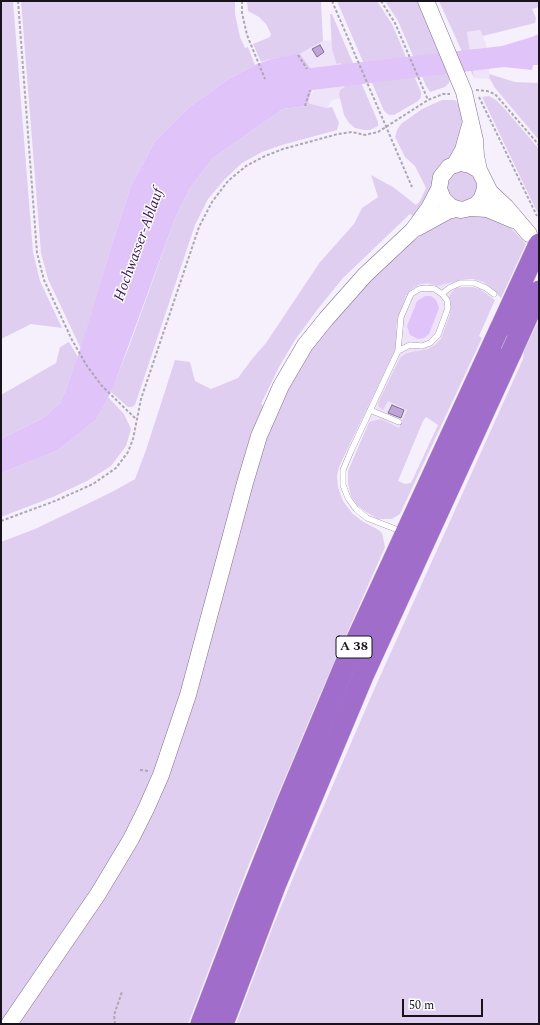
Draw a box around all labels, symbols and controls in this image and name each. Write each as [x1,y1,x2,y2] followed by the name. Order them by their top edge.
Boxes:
[111,186,169,304] water label: Hochwasser-Ablauf
[336,636,372,658] road number: A 38
[404,991,485,1017] scale bar
[409,996,434,1015] text: 50 m

